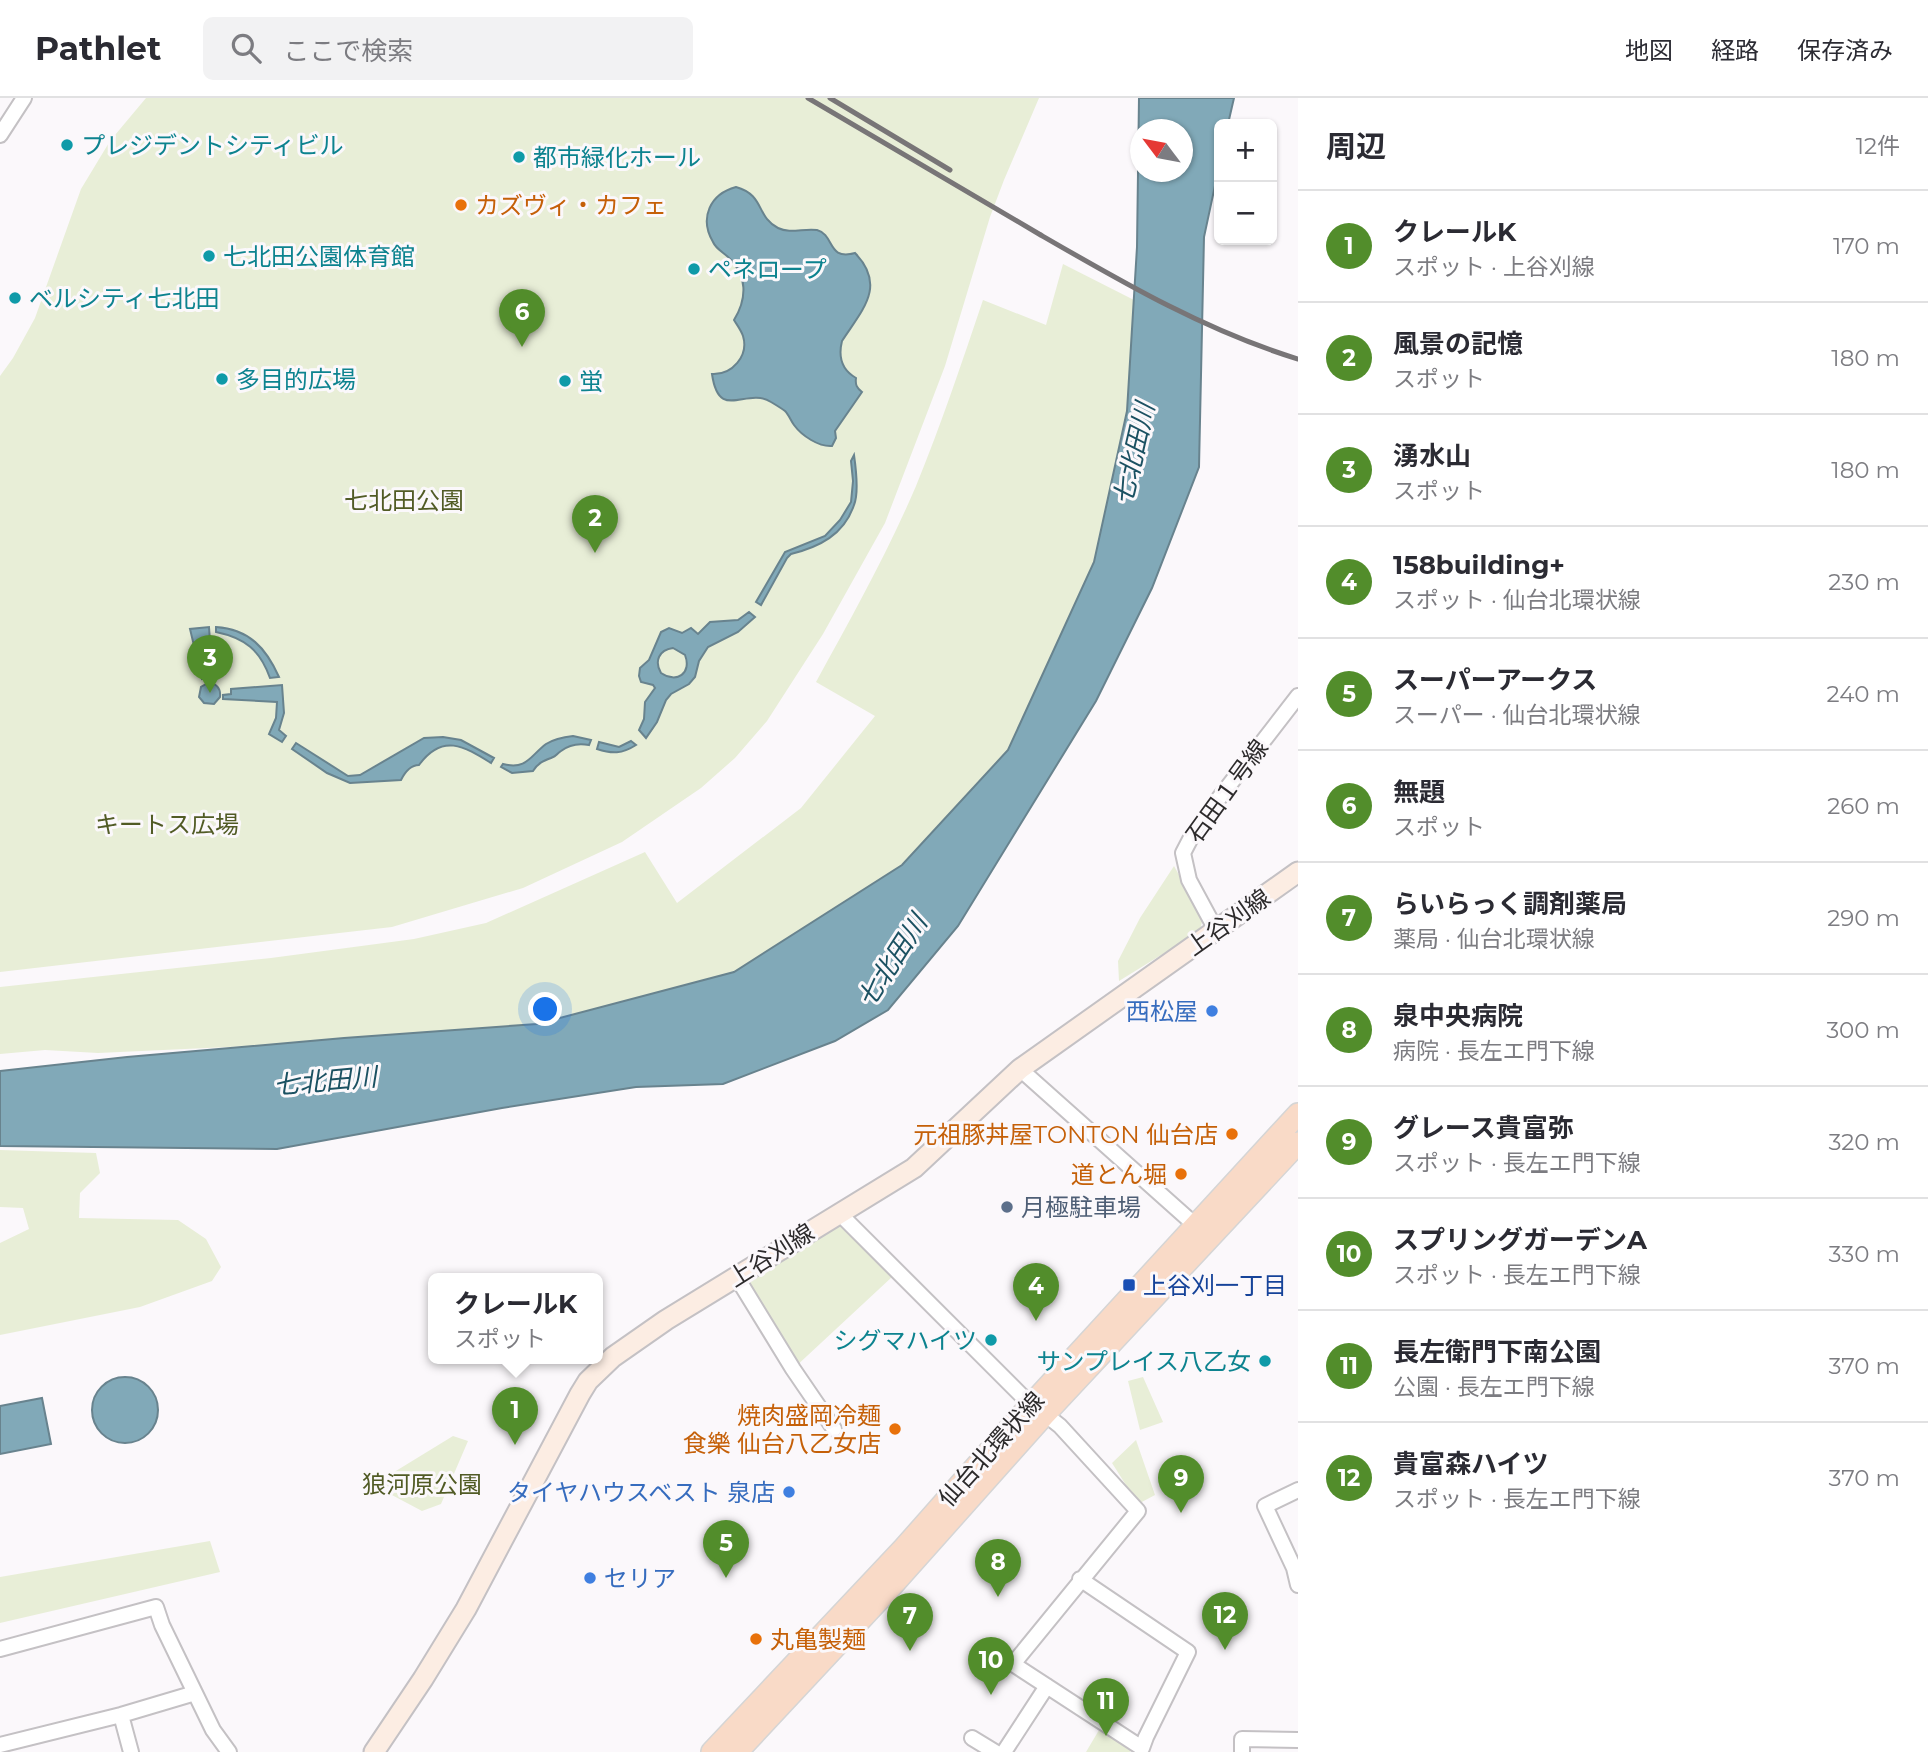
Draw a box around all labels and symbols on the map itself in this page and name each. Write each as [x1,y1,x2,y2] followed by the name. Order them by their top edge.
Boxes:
[1130,119,1193,182] north arrow
[81,131,344,160] place label: プレジデントシティビル
[59,137,75,153] marker: プレジデントシティビル
[533,143,701,172] place label: 都市緑化ホール
[511,149,527,165] marker: 都市緑化ホール
[475,191,667,220] place label: カズヴィ・カフェ
[453,197,469,213] marker: カズヴィ・カフェ
[223,242,415,271] place label: 七北田公園体育館
[201,248,217,264] marker: 七北田公園体育館
[708,255,827,284] place label: ペネロープ
[686,261,702,277] marker: ペネロープ
[29,284,220,313] place label: ベルシティ七北田
[499,289,545,347] pin: 6
[7,290,23,306] marker: ベルシティ七北田
[236,365,356,394] place label: 多目的広場
[579,367,603,396] place label: 蛍
[214,371,230,387] marker: 多目的広場
[557,373,573,389] marker: 蛍
[1107,397,1162,508] water label: 七北田川
[344,486,464,515] park label: 七北田公園
[572,495,618,553] pin: 2
[187,635,233,693] pin: 3
[1180,734,1274,848] street label: 石田１号線
[95,810,239,839] park label: キートス広場
[1180,883,1276,961] street label: 上谷刈線
[850,906,935,1013] water label: 七北田川
[528,992,562,1026] your location
[1126,997,1198,1026] place label: 西松屋
[1204,1003,1220,1019] marker: 西松屋
[272,1060,381,1101] water label: 七北田川
[913,1120,1218,1149] place label: 元祖豚丼屋TONTON 仙台店
[1224,1126,1240,1142] marker: 元祖豚丼屋TONTON 仙台店
[1071,1160,1167,1189] place label: 道とん堀
[1173,1166,1189,1182] marker: 道とん堀
[1021,1193,1141,1222] place label: 月極駐車場
[999,1199,1015,1215] marker: 月極駐車場
[723,1217,819,1293] street label: 上谷刈線
[1013,1263,1059,1321] pin: 4
[1143,1271,1287,1300] place label: 上谷刈一丁目
[1121,1277,1137,1293] marker: 上谷刈一丁目
[833,1326,977,1355] place label: シグマハイツ
[983,1332,999,1348] marker: シグマハイツ
[1036,1347,1251,1376] place label: サンプレイス八乙女
[1257,1353,1273,1369] marker: サンプレイス八乙女
[932,1386,1050,1512] street label: 仙台北環状線
[492,1387,538,1445] pin: 1
[683,1401,881,1458] place label: 焼肉盛岡冷麺 食樂 仙台八乙女店
[887,1421,903,1437] marker: 焼肉盛岡冷麺 食樂 仙台八乙女店
[1158,1455,1204,1513] pin: 9
[362,1470,482,1499] park label: 狼河原公園
[507,1478,775,1507] place label: タイヤハウスベスト 泉店
[781,1484,797,1500] marker: タイヤハウスベスト 泉店
[703,1520,749,1578] pin: 5
[975,1539,1021,1597] pin: 8
[604,1564,676,1593] place label: セリア
[582,1570,598,1586] marker: セリア
[1202,1592,1248,1650] pin: 12
[887,1593,933,1651] pin: 7
[770,1625,866,1654] place label: 丸亀製麺
[748,1631,764,1647] marker: 丸亀製麺
[968,1637,1014,1695] pin: 10
[1083,1678,1129,1736] pin: 11

